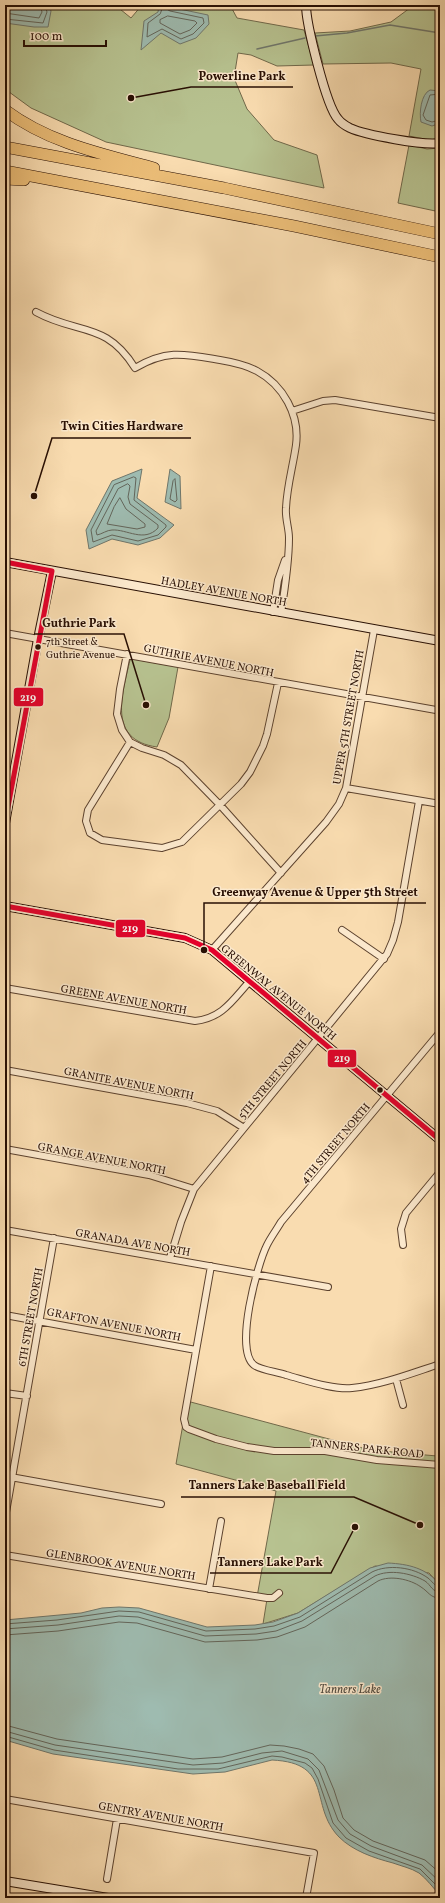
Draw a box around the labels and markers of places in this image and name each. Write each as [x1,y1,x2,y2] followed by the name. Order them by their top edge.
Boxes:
[191,63,293,87] callout: Powerline Park
[52,414,191,438] callout: Twin Cities Hardware
[34,610,124,634] callout: Guthrie Park
[46,635,115,662] place label: 7th Street & Guthrie Avenue
[33,642,43,652] marker: 7th Street & Guthrie Avenue
[204,879,426,903] callout: Greenway Avenue & Upper 5th Street
[375,1085,385,1095] unlabelled marker
[181,1473,354,1497] callout: Tanners Lake Baseball Field
[210,1549,331,1573] callout: Tanners Lake Park

